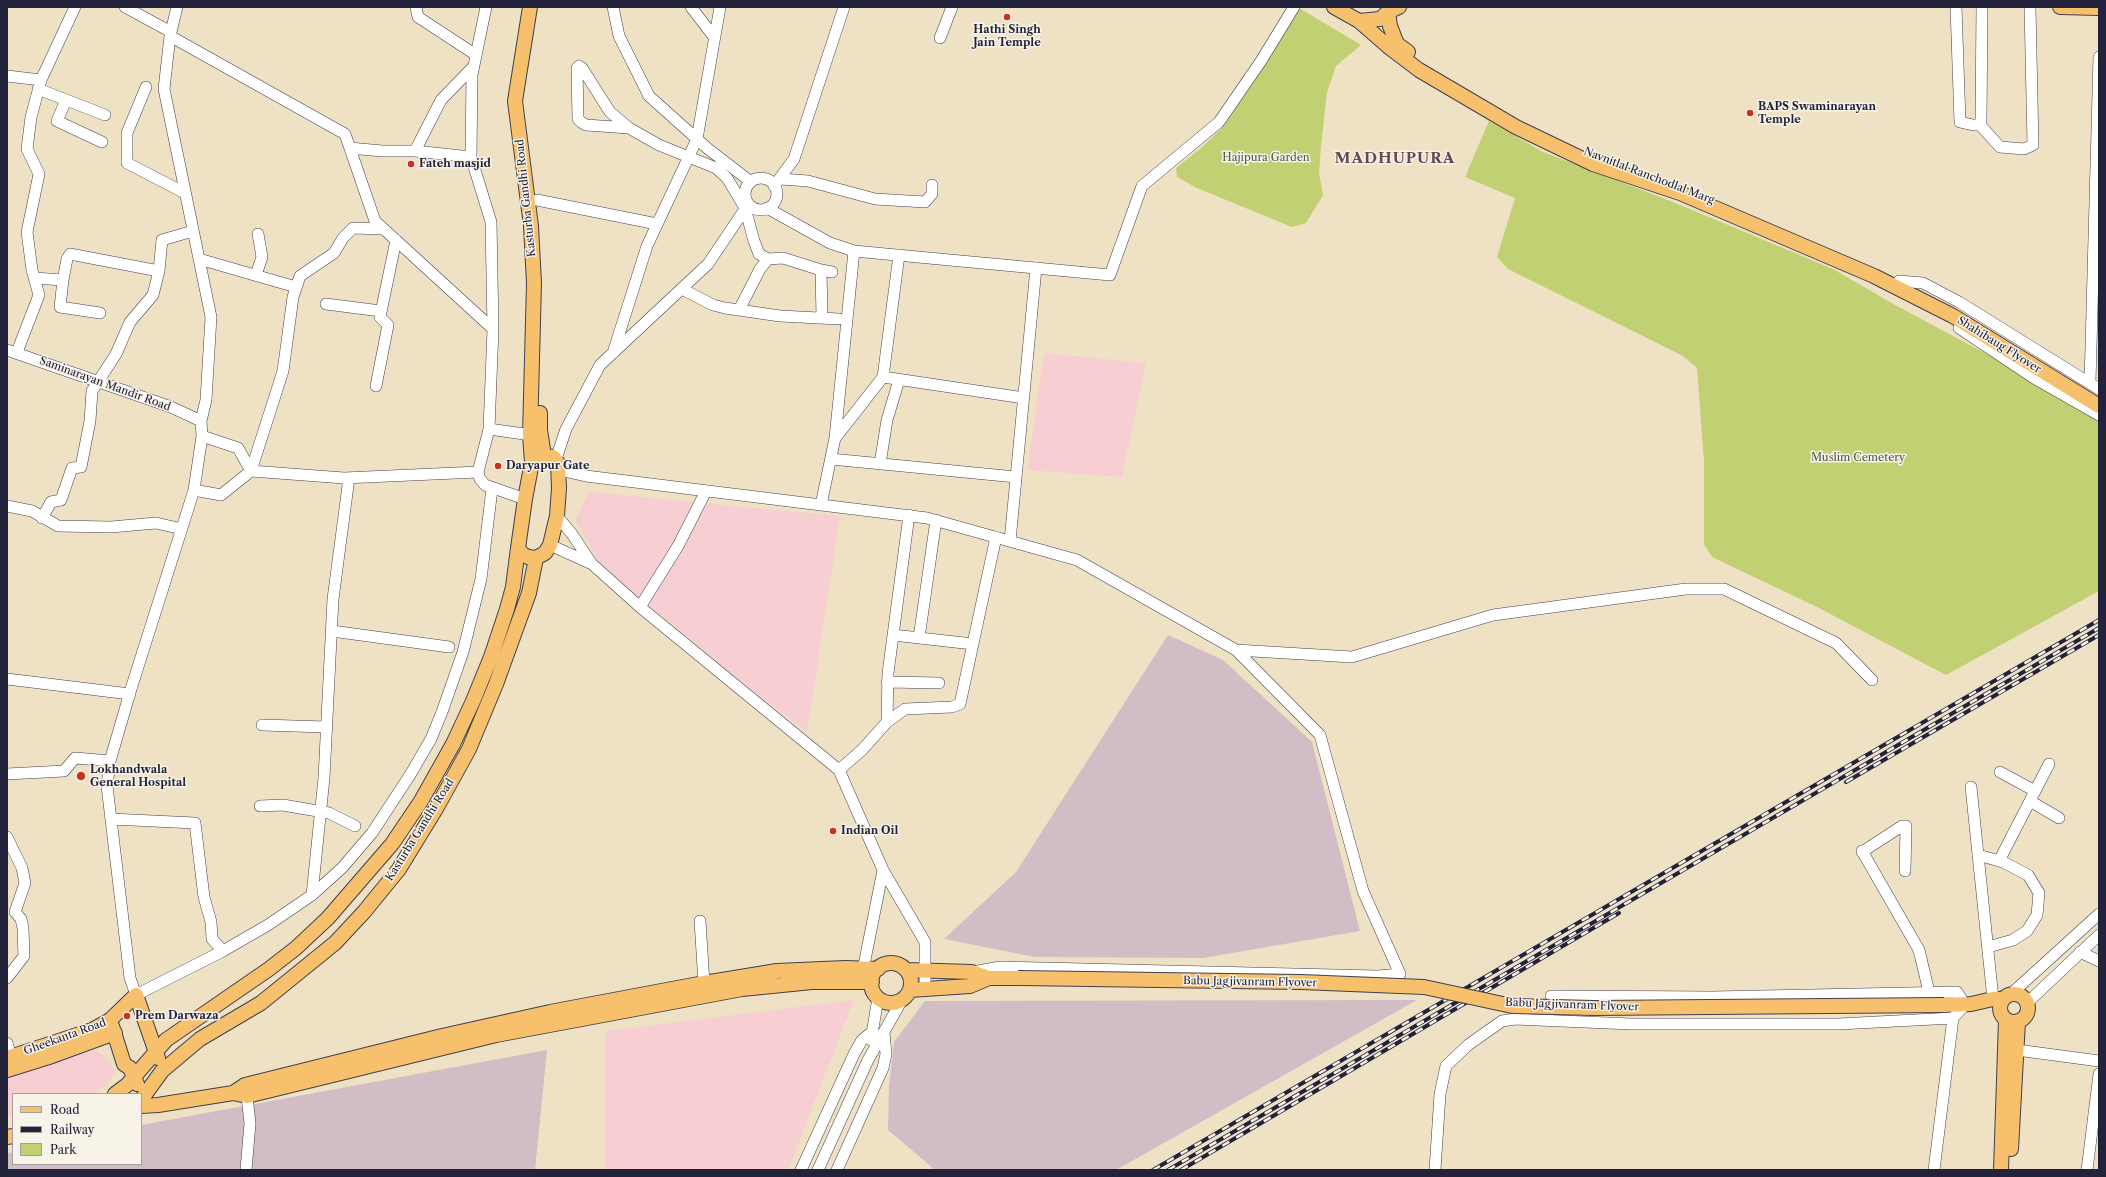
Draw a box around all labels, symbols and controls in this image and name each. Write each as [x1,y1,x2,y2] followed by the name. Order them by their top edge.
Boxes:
[1002,12,1012,22] marker: Hathi Singh Jain Temple
[973,23,1041,49] place label: Hathi Singh Jain Temple
[1758,100,1876,126] place label: BAPS Swaminarayan Temple
[1745,108,1755,118] marker: BAPS Swaminarayan Temple
[513,138,539,258] street label: Kasturba Gandhi Road
[1582,145,1716,207] street label: Navnitlal Ranchodlal Marg
[1335,150,1455,168] district label: MADHUPURA
[1222,151,1310,165] park label: Hajipura Garden
[419,157,491,171] place label: Fateh masjid
[406,159,416,169] marker: Fateh masjid
[1955,314,2043,376] street label: Shahibaug Flyover
[38,354,172,414] street label: Saminarayan Mandir Road
[1811,451,1905,465] park label: Muslim Cemetery
[506,459,590,473] place label: Daryapur Gate
[493,461,503,471] marker: Daryapur Gate
[90,763,186,789] place label: Lokhandwala General Hospital
[75,770,87,782] marker: Lokhandwala General Hospital
[383,776,457,884] street label: Kasturba Gandhi Road
[841,824,898,838] place label: Indian Oil
[828,826,838,836] marker: Indian Oil
[1183,974,1317,990] street label: Babu Jagjivanram Flyover
[1505,996,1639,1014] street label: Babu Jagjivanram Flyover
[135,1009,219,1023] place label: Prem Darwaza
[122,1011,132,1021] marker: Prem Darwaza
[22,1016,108,1058] street label: Gheekanta Road
[12,1093,142,1165] legend
[50,1102,80,1117] text: Road
[50,1122,95,1137] text: Railway
[50,1142,76,1157] text: Park

